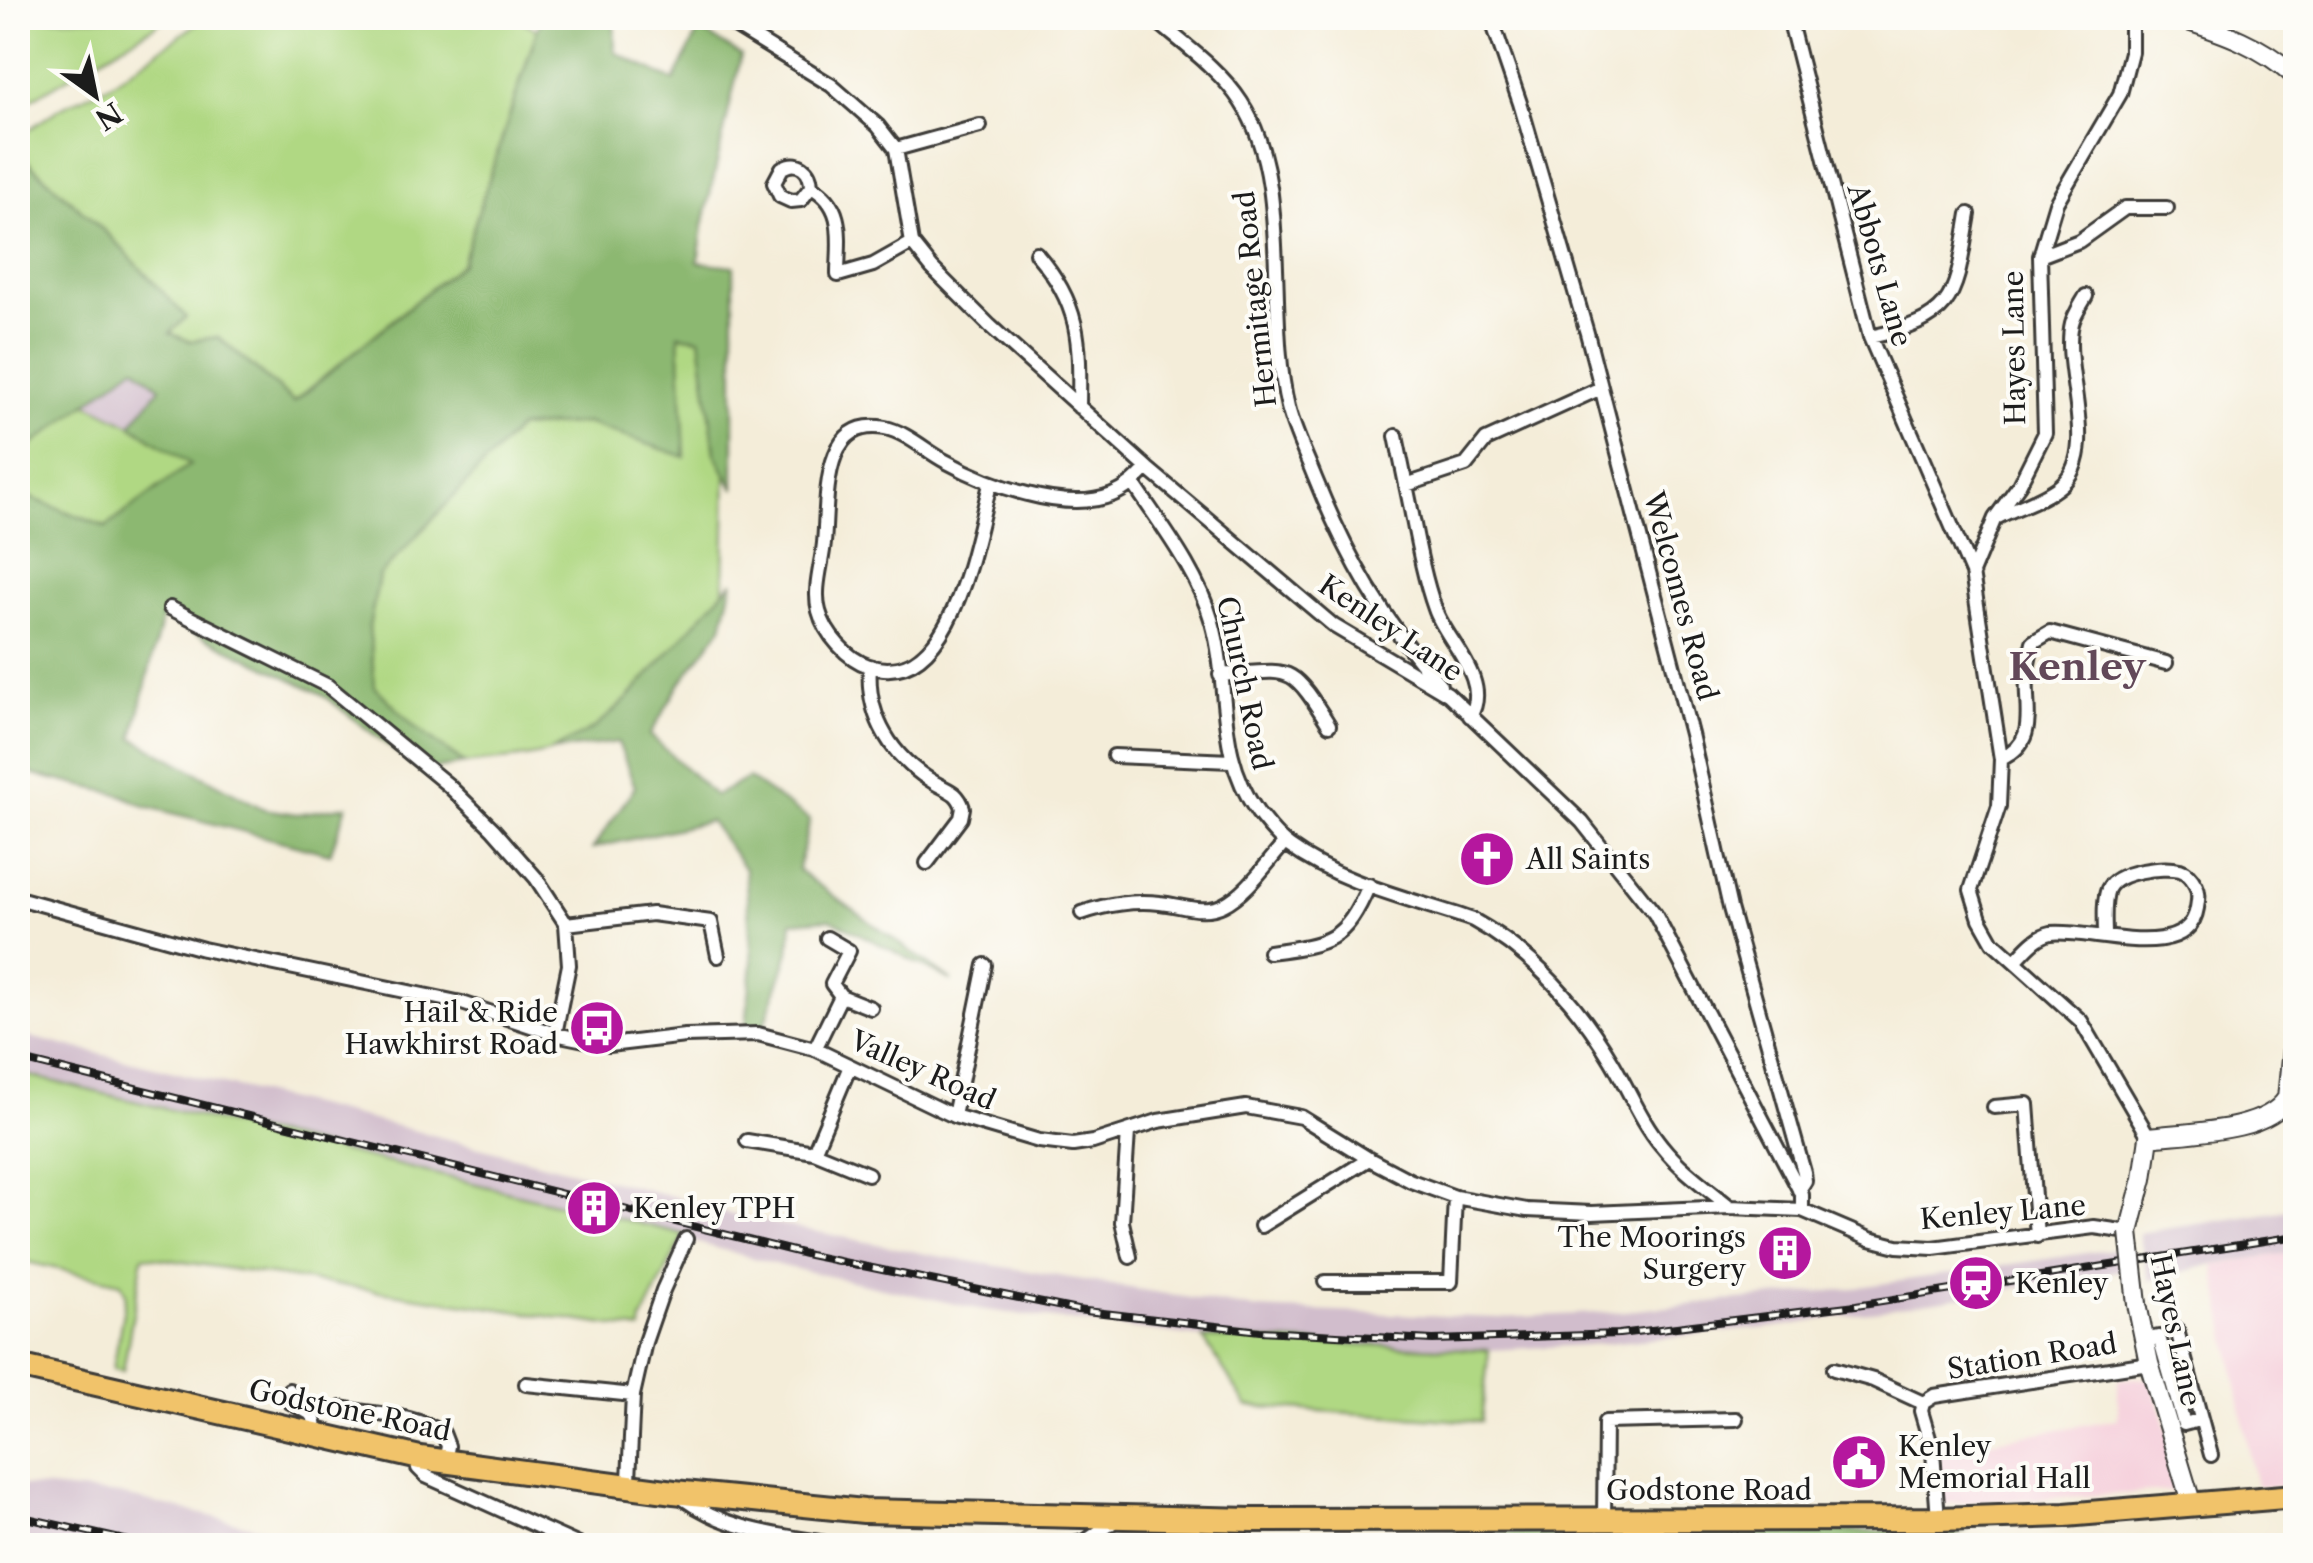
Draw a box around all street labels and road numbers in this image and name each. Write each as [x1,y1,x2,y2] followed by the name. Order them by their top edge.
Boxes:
[1840,179,1919,350] street label: Abbots Lane
[1227,189,1283,409] street label: Hermitage Road
[1996,271,2032,425] street label: Hayes Lane
[1637,487,1725,704] street label: Welcomes Road
[1313,567,1469,689] street label: Kenley Lane
[1210,593,1280,773] street label: Church Road
[844,1022,1001,1117] street label: Valley Road
[1919,1188,2087,1236] street label: Kenley Lane
[2143,1251,2209,1409] street label: Hayes Lane
[1945,1326,2119,1386] street label: Station Road
[246,1372,454,1448] street label: Godstone Road
[1606,1473,1812,1507] street label: Godstone Road

